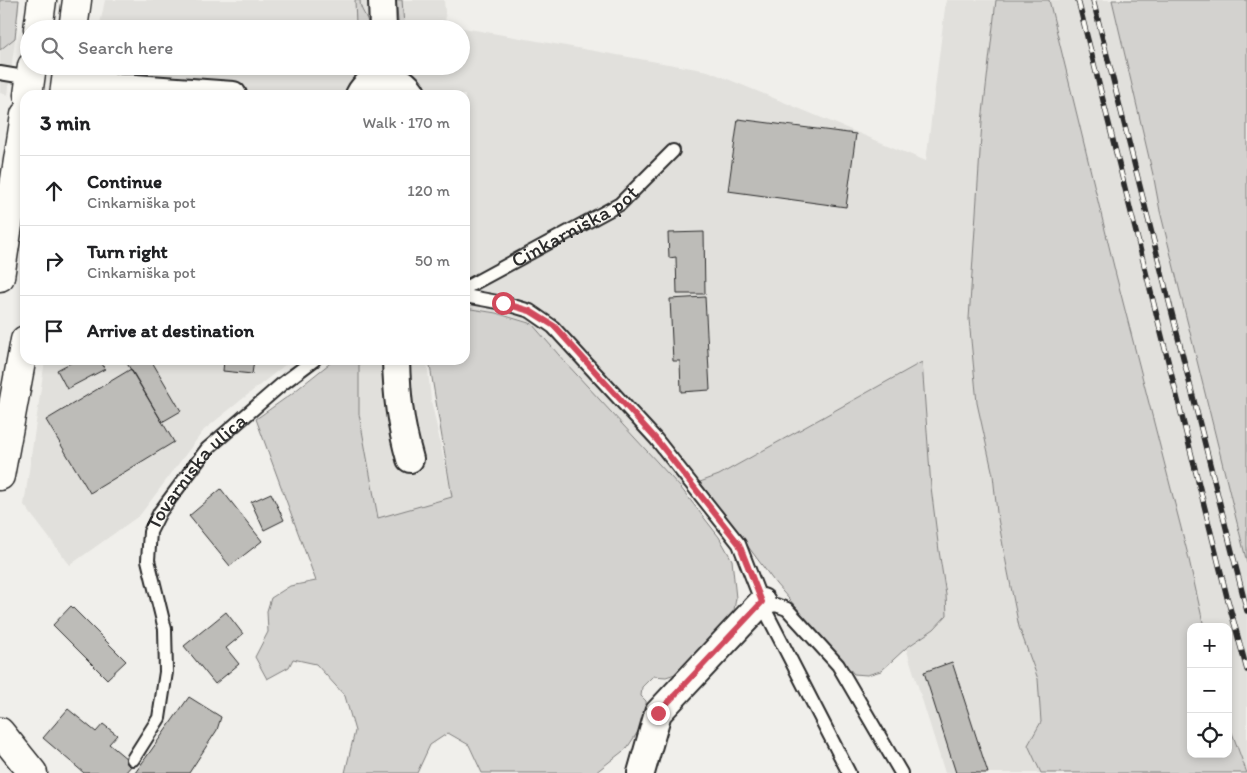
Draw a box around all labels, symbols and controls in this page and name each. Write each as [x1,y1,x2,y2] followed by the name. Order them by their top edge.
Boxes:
[20,20,470,75] search box
[38,34,66,62] icon: search
[78,36,173,59] text: Search here
[40,110,90,135] text: 3 min
[363,113,450,132] text: Walk · 170 m
[87,170,162,193] text: Continue
[40,177,68,205] icon: ahead
[507,180,643,273] street label: Cinkarniška pot
[407,181,450,200] text: 120 m
[87,193,196,212] text: Cinkarniška pot
[87,240,168,263] text: Turn right
[40,247,68,275] icon: right
[415,251,450,270] text: 50 m
[87,263,196,282] text: Cinkarniška pot
[492,292,515,315] route start
[40,317,68,345] icon: arrive
[87,319,254,342] text: Arrive at destination
[140,407,251,534] street label: Tovarniška ulica
[1187,623,1232,758] map controls
[1187,623,1232,668] button: +
[1187,668,1232,713] button: −
[647,702,670,725] route end
[1187,713,1232,758] button: locate

